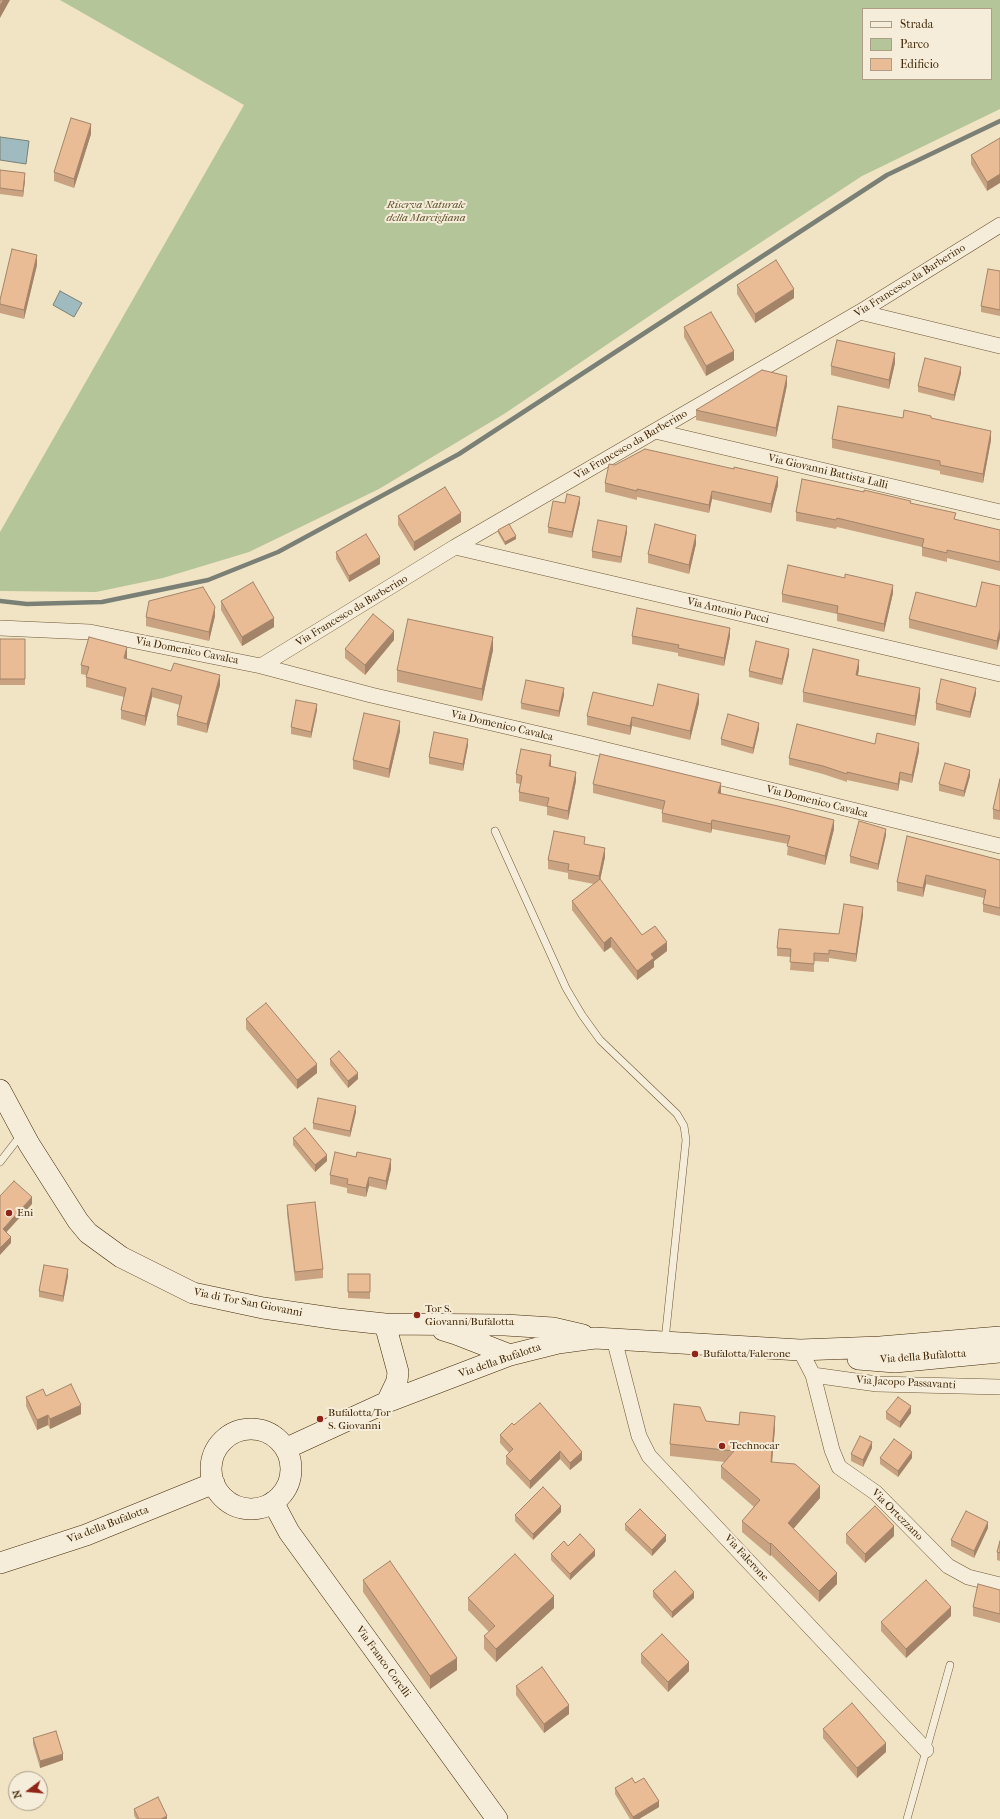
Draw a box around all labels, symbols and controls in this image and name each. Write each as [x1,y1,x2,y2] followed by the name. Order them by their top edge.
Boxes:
[862,8,992,80] legend
[900,17,933,31] text: Strada
[900,37,929,51] text: Parco
[900,57,939,71] text: Edificio
[387,198,465,224] park label: Riserva Naturale della Marcigliana
[852,241,968,321] street label: Via Francesco da Barberino
[572,407,690,483] street label: Via Francesco da Barberino
[767,452,889,492] street label: Via Giovanni Battista Lalli
[294,572,410,650] street label: Via Francesco da Barberino
[686,595,770,627] street label: Via Antonio Pucci
[135,635,239,667] street label: Via Domenico Cavalca
[450,708,554,744] street label: Via Domenico Cavalca
[765,783,869,821] street label: Via Domenico Cavalca
[17,1206,33,1220] place label: Eni
[4,1208,14,1218] marker: Eni
[192,1286,304,1320] street label: Via di Tor San Giovanni
[425,1302,514,1328] place label: Tor S. Giovanni/Bufalotta
[412,1310,422,1320] marker: Tor S. Giovanni/Bufalotta
[457,1341,543,1381] street label: Via della Bufalotta
[703,1347,790,1361] place label: Bufalotta/Falerone
[880,1347,966,1367] street label: Via della Bufalotta
[690,1349,700,1359] marker: Bufalotta/Falerone
[856,1374,956,1392] street label: Via Jacopo Passavanti
[328,1406,391,1432] place label: Bufalotta/Tor S. Giovanni
[315,1414,325,1424] marker: Bufalotta/Tor S. Giovanni
[730,1439,779,1453] place label: Technocar
[717,1441,727,1451] marker: Technocar
[869,1487,925,1543] street label: Via Ortezzano
[65,1503,151,1547] street label: Via della Bufalotta
[721,1532,771,1584] street label: Via Falerone
[353,1624,413,1700] street label: Via Franco Corelli
[8,1771,48,1811] north arrow
[10,1788,24,1800] text: N

